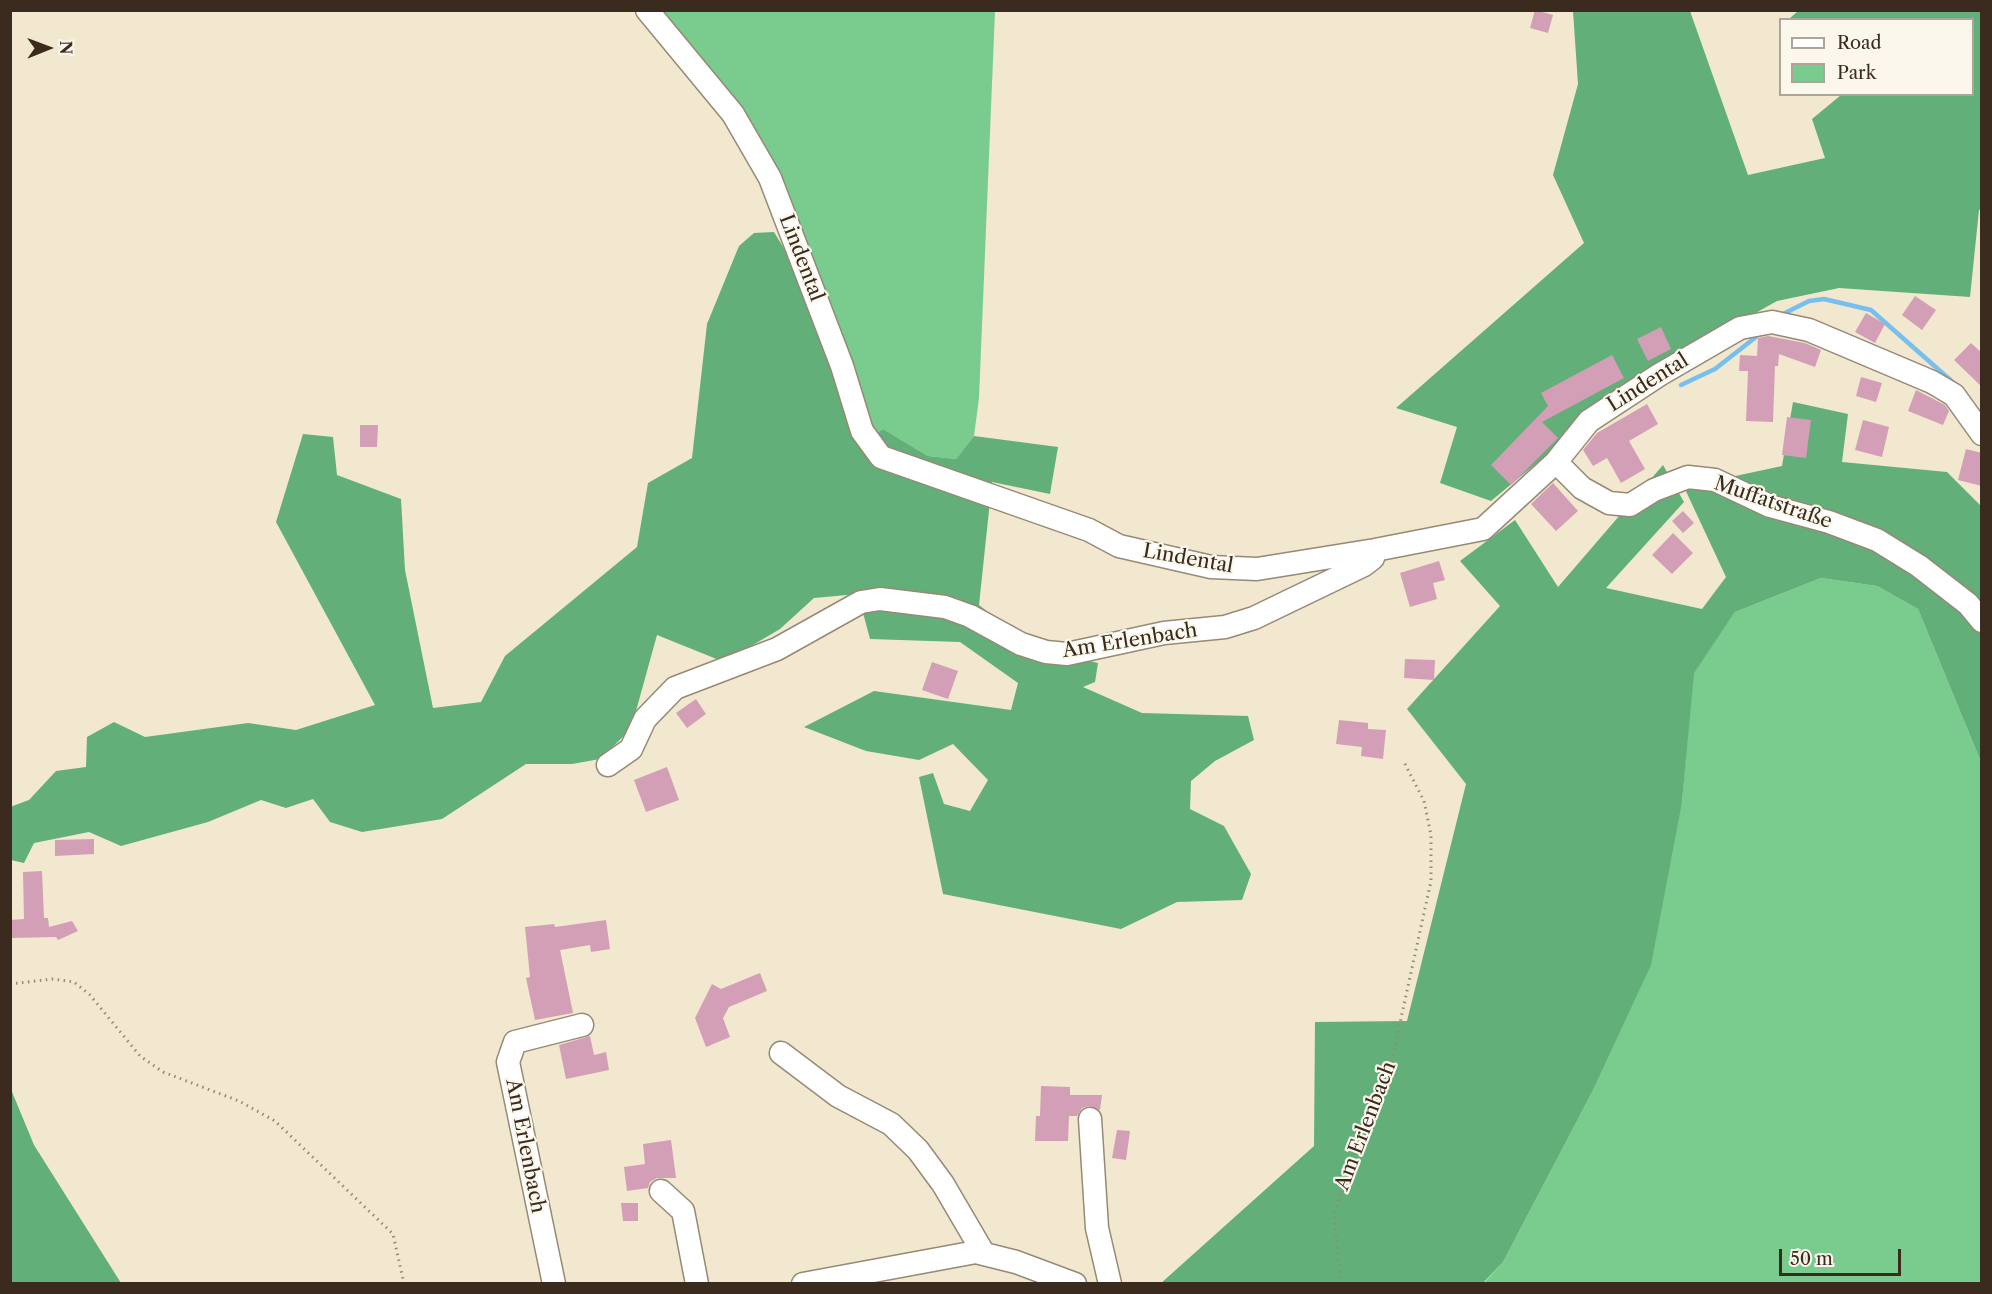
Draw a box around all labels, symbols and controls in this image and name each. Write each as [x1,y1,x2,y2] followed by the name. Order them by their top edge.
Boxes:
[18,18,78,78] north arrow
[1779,18,1974,96] legend
[1837,32,1882,54] text: Road
[56,41,76,55] text: N
[1837,62,1876,84] text: Park
[773,211,829,305] street label: Lindental
[1603,349,1693,417] street label: Lindental
[1711,472,1835,534] street label: Muffatstraße
[1141,539,1235,579] street label: Lindental
[1061,618,1199,664] street label: Am Erlenbach
[1330,1058,1402,1194] street label: Am Erlenbach
[500,1077,550,1215] street label: Am Erlenbach
[1782,1237,1904,1275] scale bar
[1790,1248,1833,1270] text: 50 m

